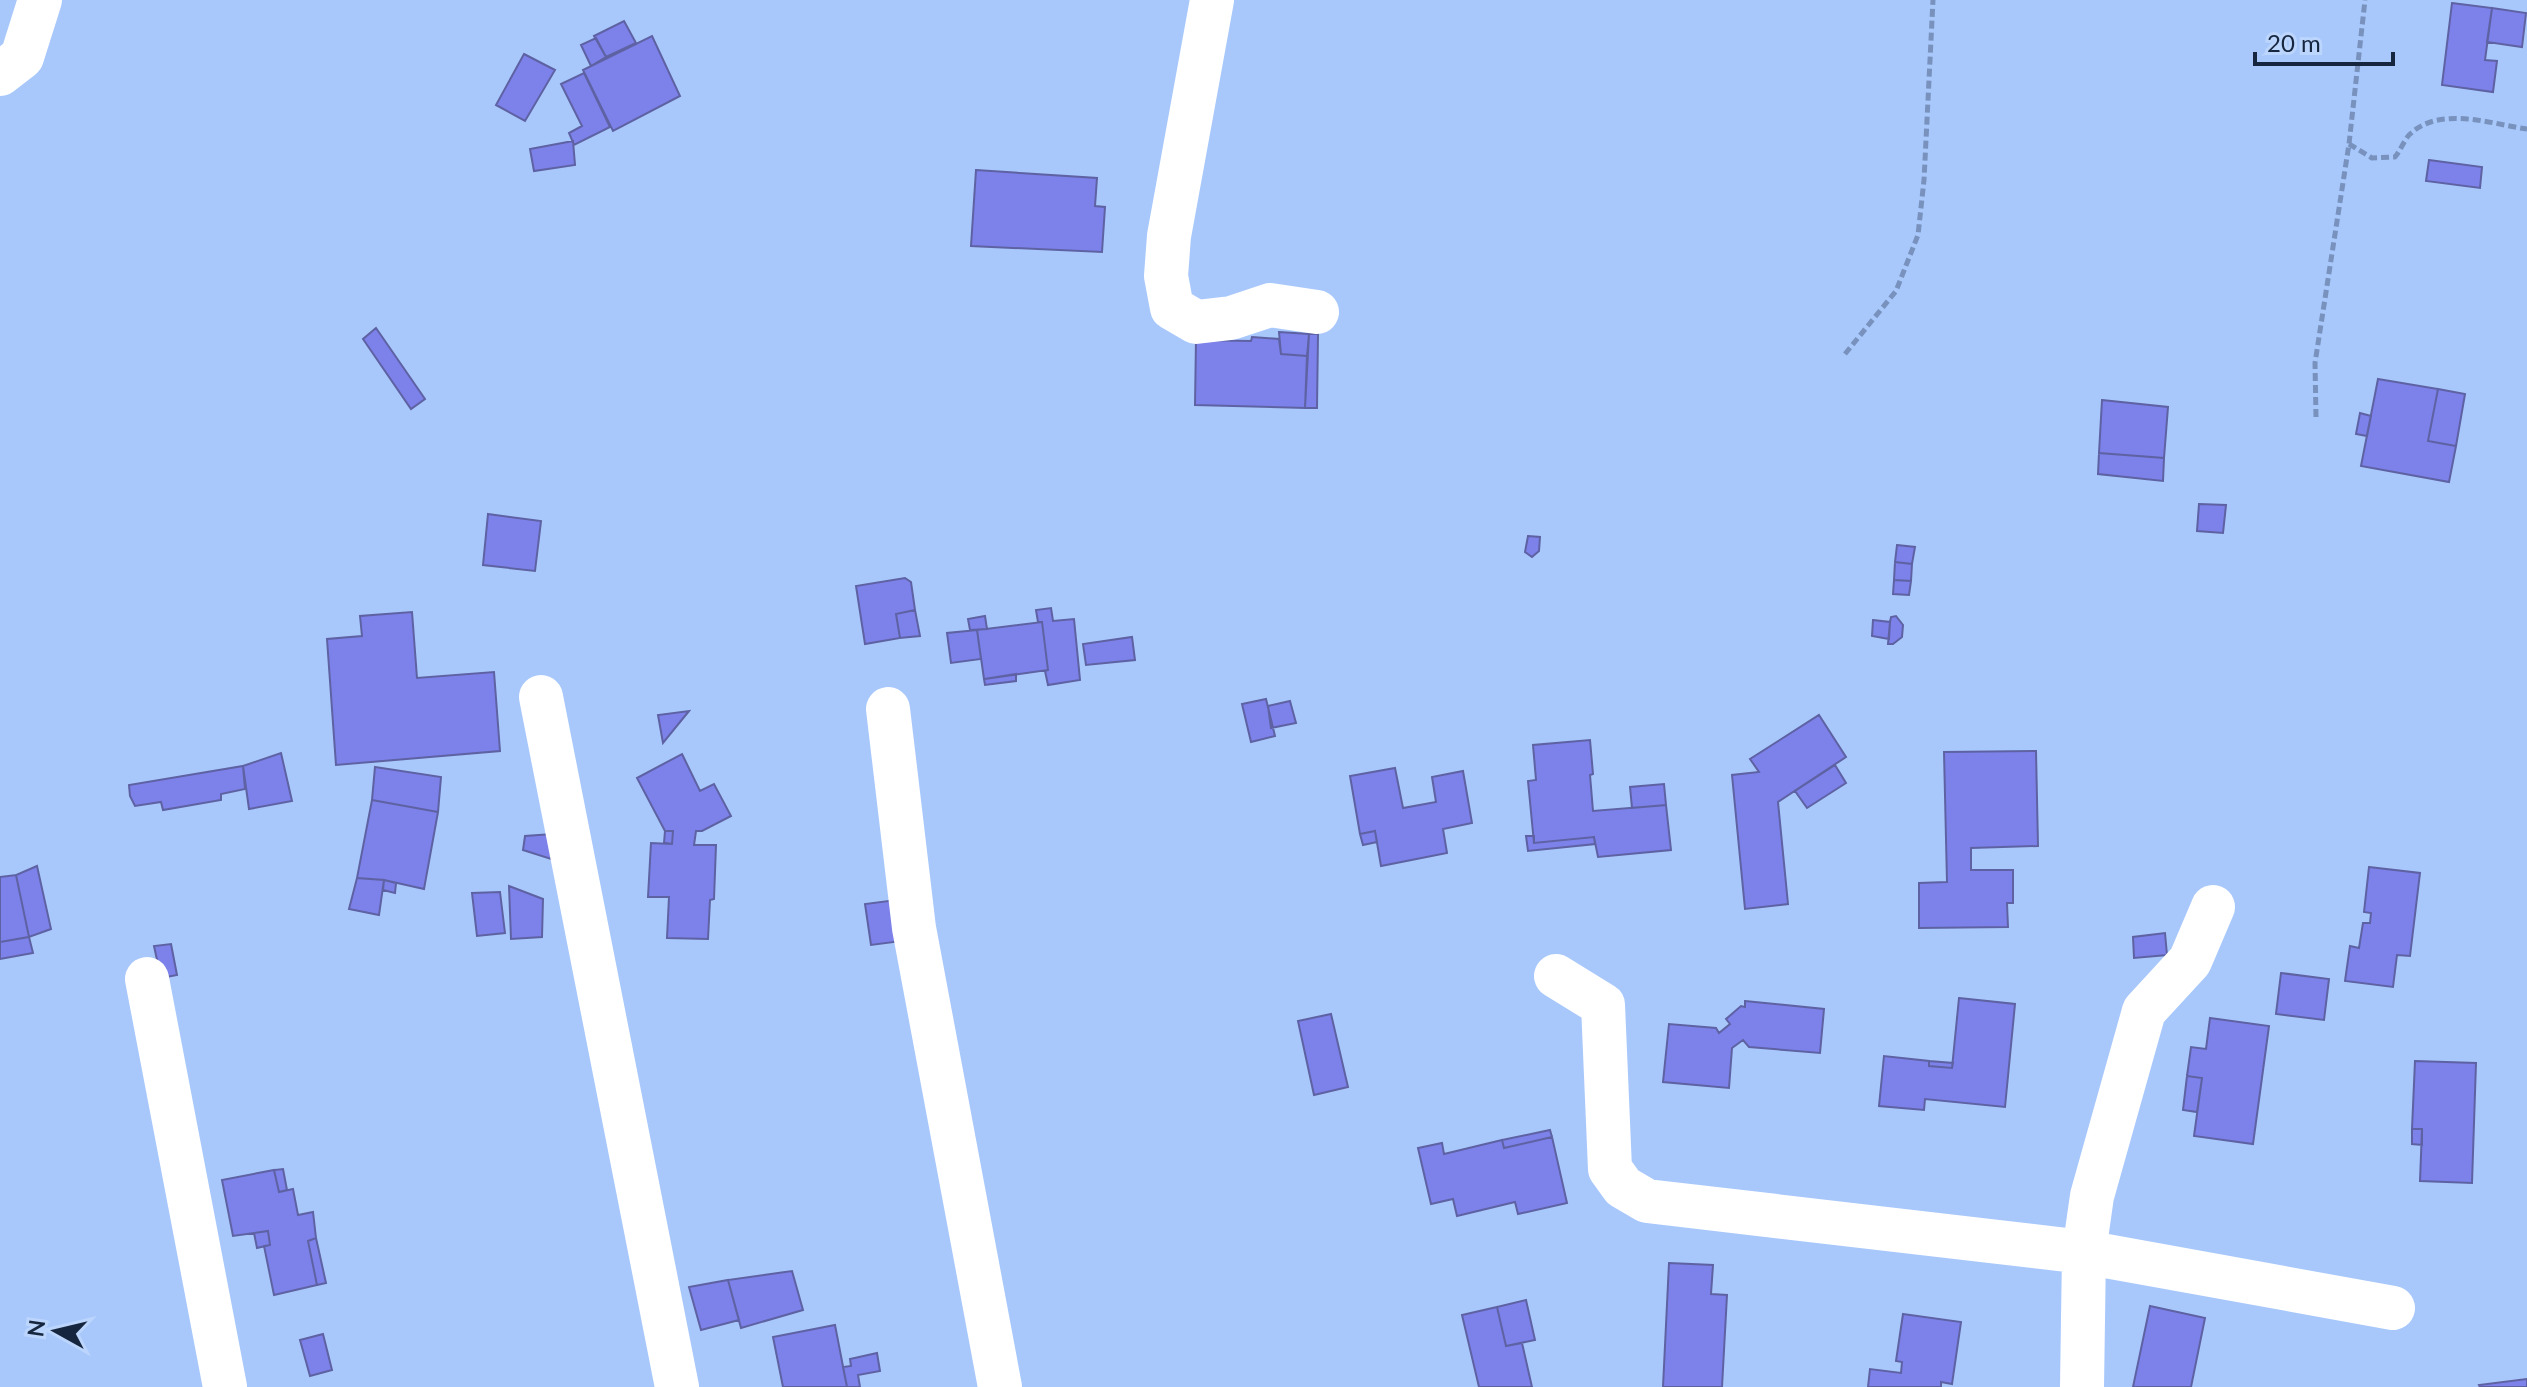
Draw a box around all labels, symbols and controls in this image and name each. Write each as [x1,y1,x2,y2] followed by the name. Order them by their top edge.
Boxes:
[2255,16,2393,66] scale bar
[2267,28,2321,57] text: 20 m
[16,1291,96,1371] north arrow
[21,1318,50,1338] text: N

